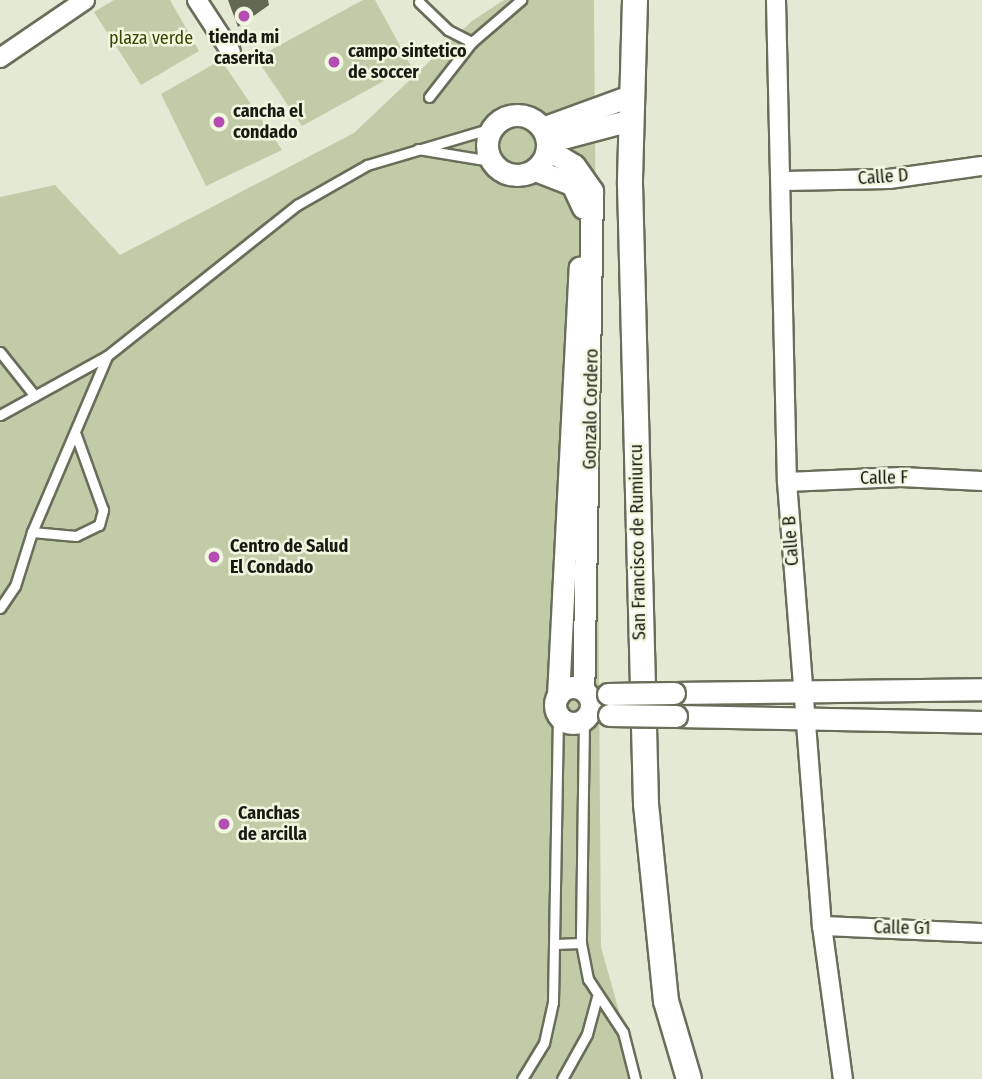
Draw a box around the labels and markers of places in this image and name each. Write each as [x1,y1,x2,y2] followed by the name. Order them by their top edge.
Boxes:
[236,8,252,24] marker: tienda mi caserita
[209,27,279,70] place label: tienda mi caserita
[348,41,467,84] place label: campo sintetico de soccer
[326,54,342,70] marker: campo sintetico de soccer
[233,101,303,144] place label: cancha el condado
[211,114,227,130] marker: cancha el condado
[230,536,348,578] place label: Centro de Salud El Condado
[204,547,224,567] marker: Centro de Salud El Condado
[238,803,307,846] place label: Canchas de arcilla
[216,816,232,832] marker: Canchas de arcilla

